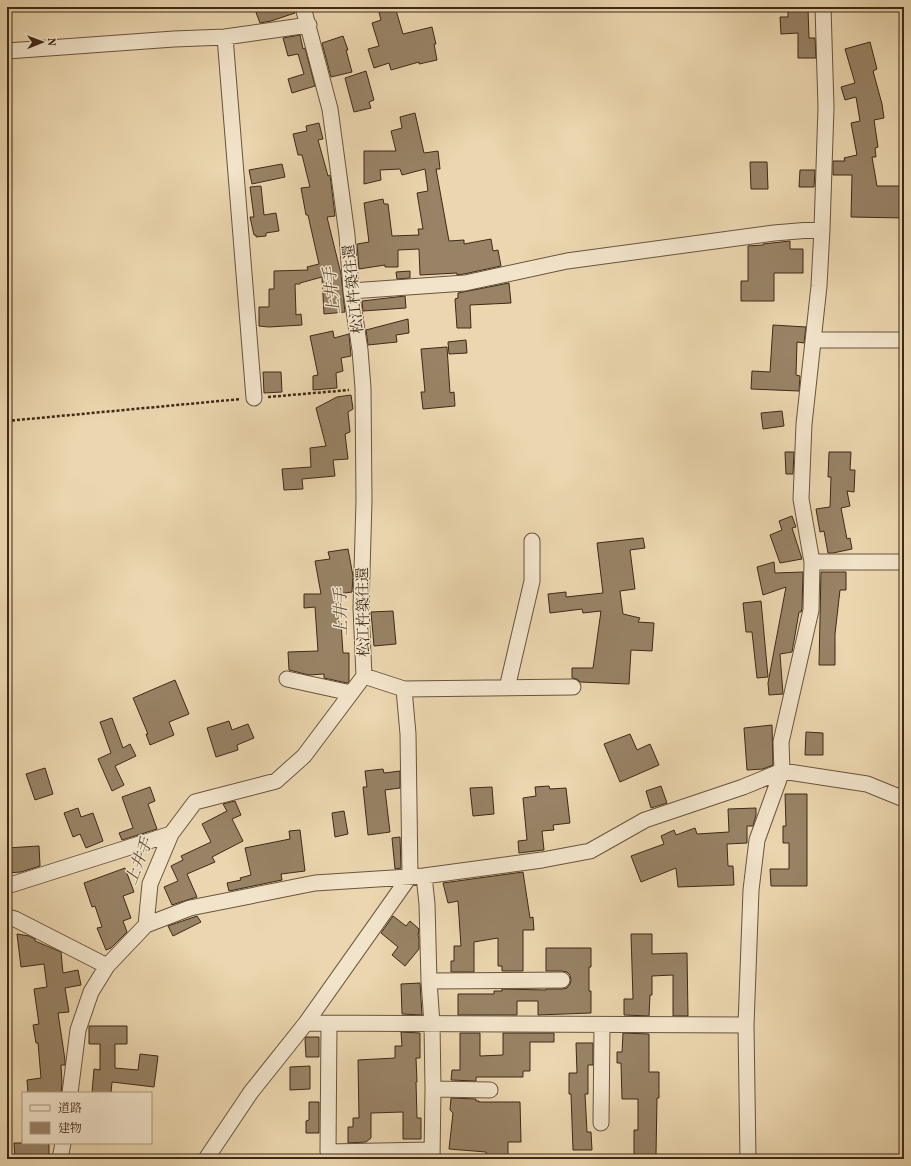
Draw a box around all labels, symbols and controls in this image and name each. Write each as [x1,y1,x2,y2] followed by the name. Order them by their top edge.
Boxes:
[22,22,62,62] north arrow
[43,38,58,46] text: N
[339,243,370,335] street label: 松江杵築往還
[319,265,346,316] water label: 上井手
[353,567,376,657] street label: 松江杵築往還
[331,587,353,636] water label: 上井手
[121,834,159,888] water label: 上井手
[22,1092,152,1144] legend
[58,1101,82,1117] text: 道路
[58,1121,82,1137] text: 建物

